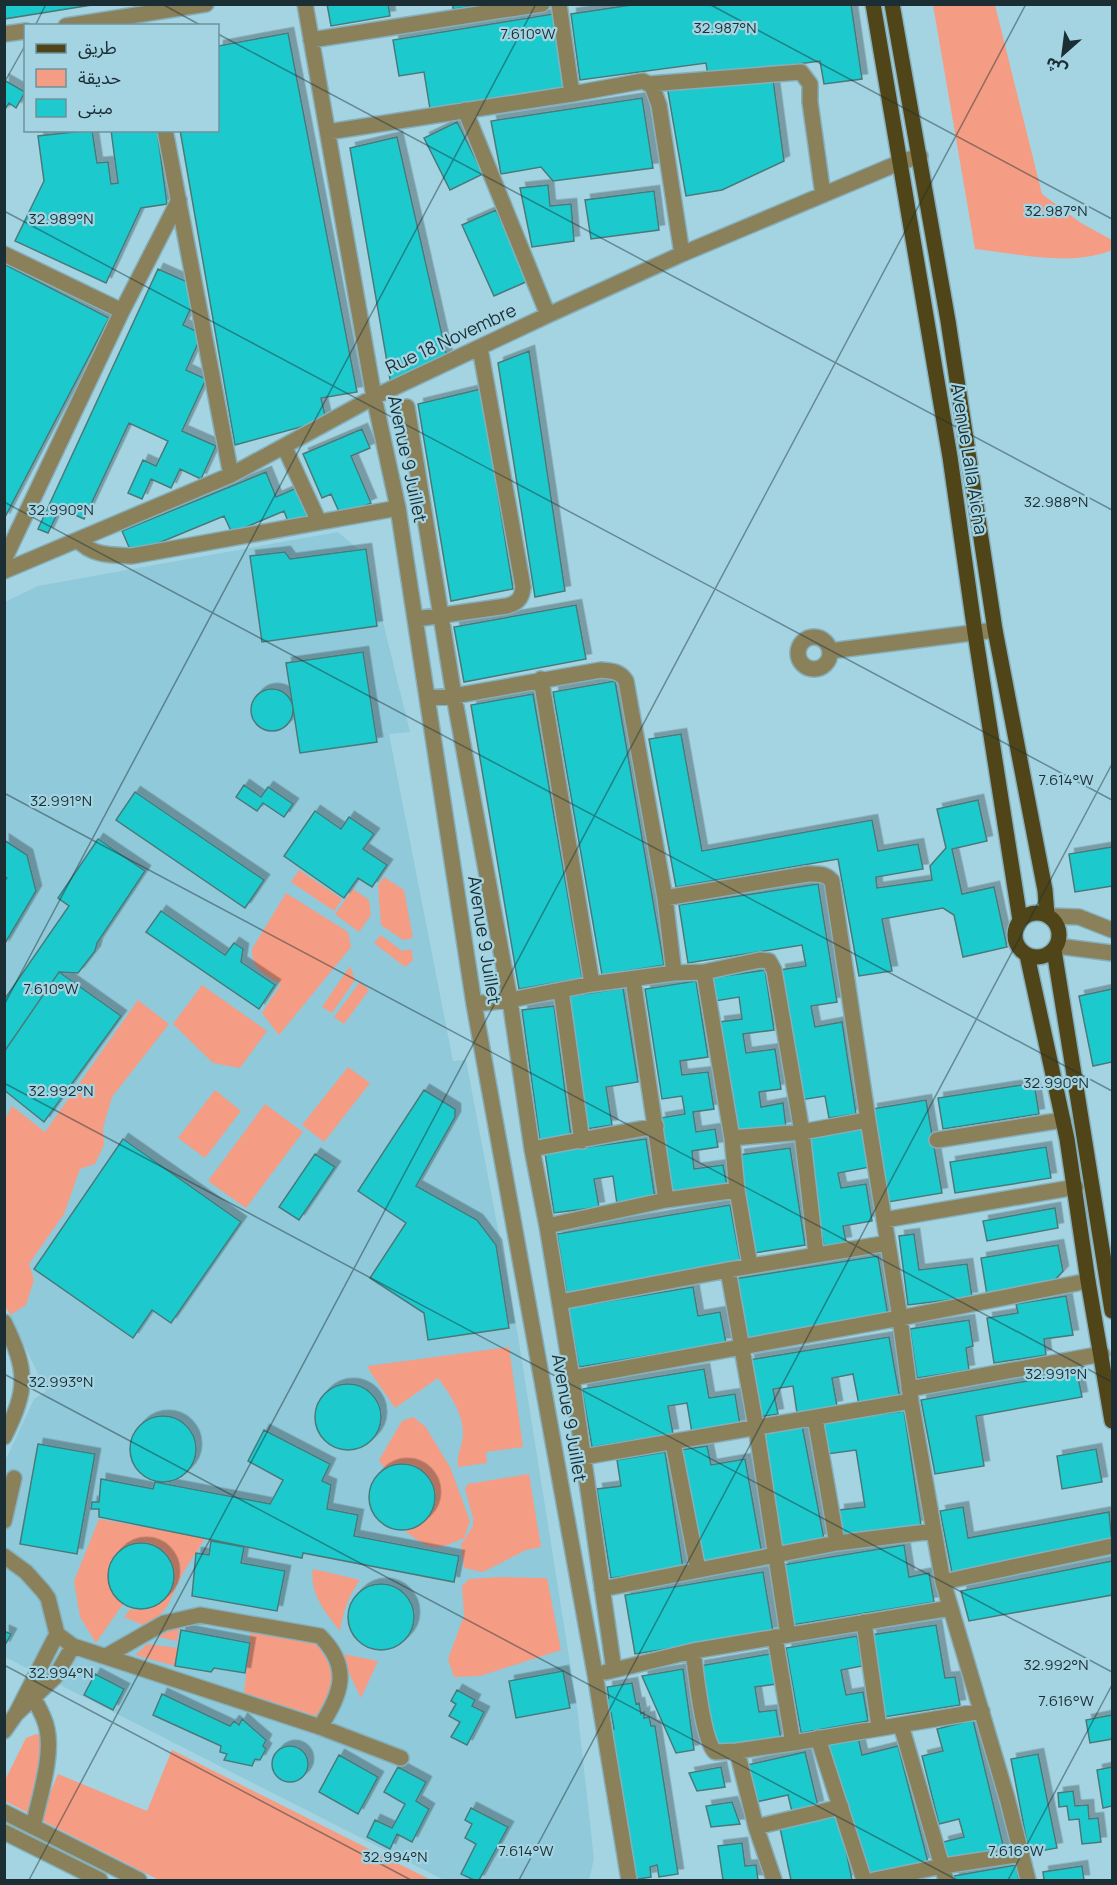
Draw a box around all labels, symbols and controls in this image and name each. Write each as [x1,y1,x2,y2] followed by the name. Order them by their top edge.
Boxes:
[693,17,757,38] text: 32.987°N
[500,23,556,44] text: 7.610°W
[24,24,219,132] legend
[1033,24,1093,84] north arrow
[78,35,117,59] text: طريق
[1041,52,1071,82] text: ش
[78,65,121,89] text: حديقة
[78,95,113,119] text: مبنى
[1024,200,1088,221] text: 32.987°N
[29,208,94,229] text: 32.989°N
[381,297,520,379] street label: Rue 18 Novembre
[946,382,994,536] street label: Avenue Lalla Aicha
[383,393,433,525] street label: Avenue 9 Juillet
[1024,491,1088,512] text: 32.988°N
[28,499,94,520] text: 32.990°N
[1039,769,1093,790] text: 7.614°W
[30,790,92,811] text: 32.991°N
[463,874,507,1006] street label: Avenue 9 Juillet
[23,978,79,999] text: 7.610°W
[1023,1072,1089,1093] text: 32.990°N
[29,1080,93,1101] text: 32.992°N
[547,1352,593,1484] street label: Avenue 9 Juillet
[1025,1363,1087,1384] text: 32.991°N
[29,1371,93,1392] text: 32.993°N
[1024,1654,1088,1675] text: 32.992°N
[28,1662,94,1683] text: 32.994°N
[1038,1690,1094,1711] text: 7.616°W
[499,1840,553,1861] text: 7.614°W
[988,1840,1044,1861] text: 7.616°W
[362,1846,428,1867] text: 32.994°N

